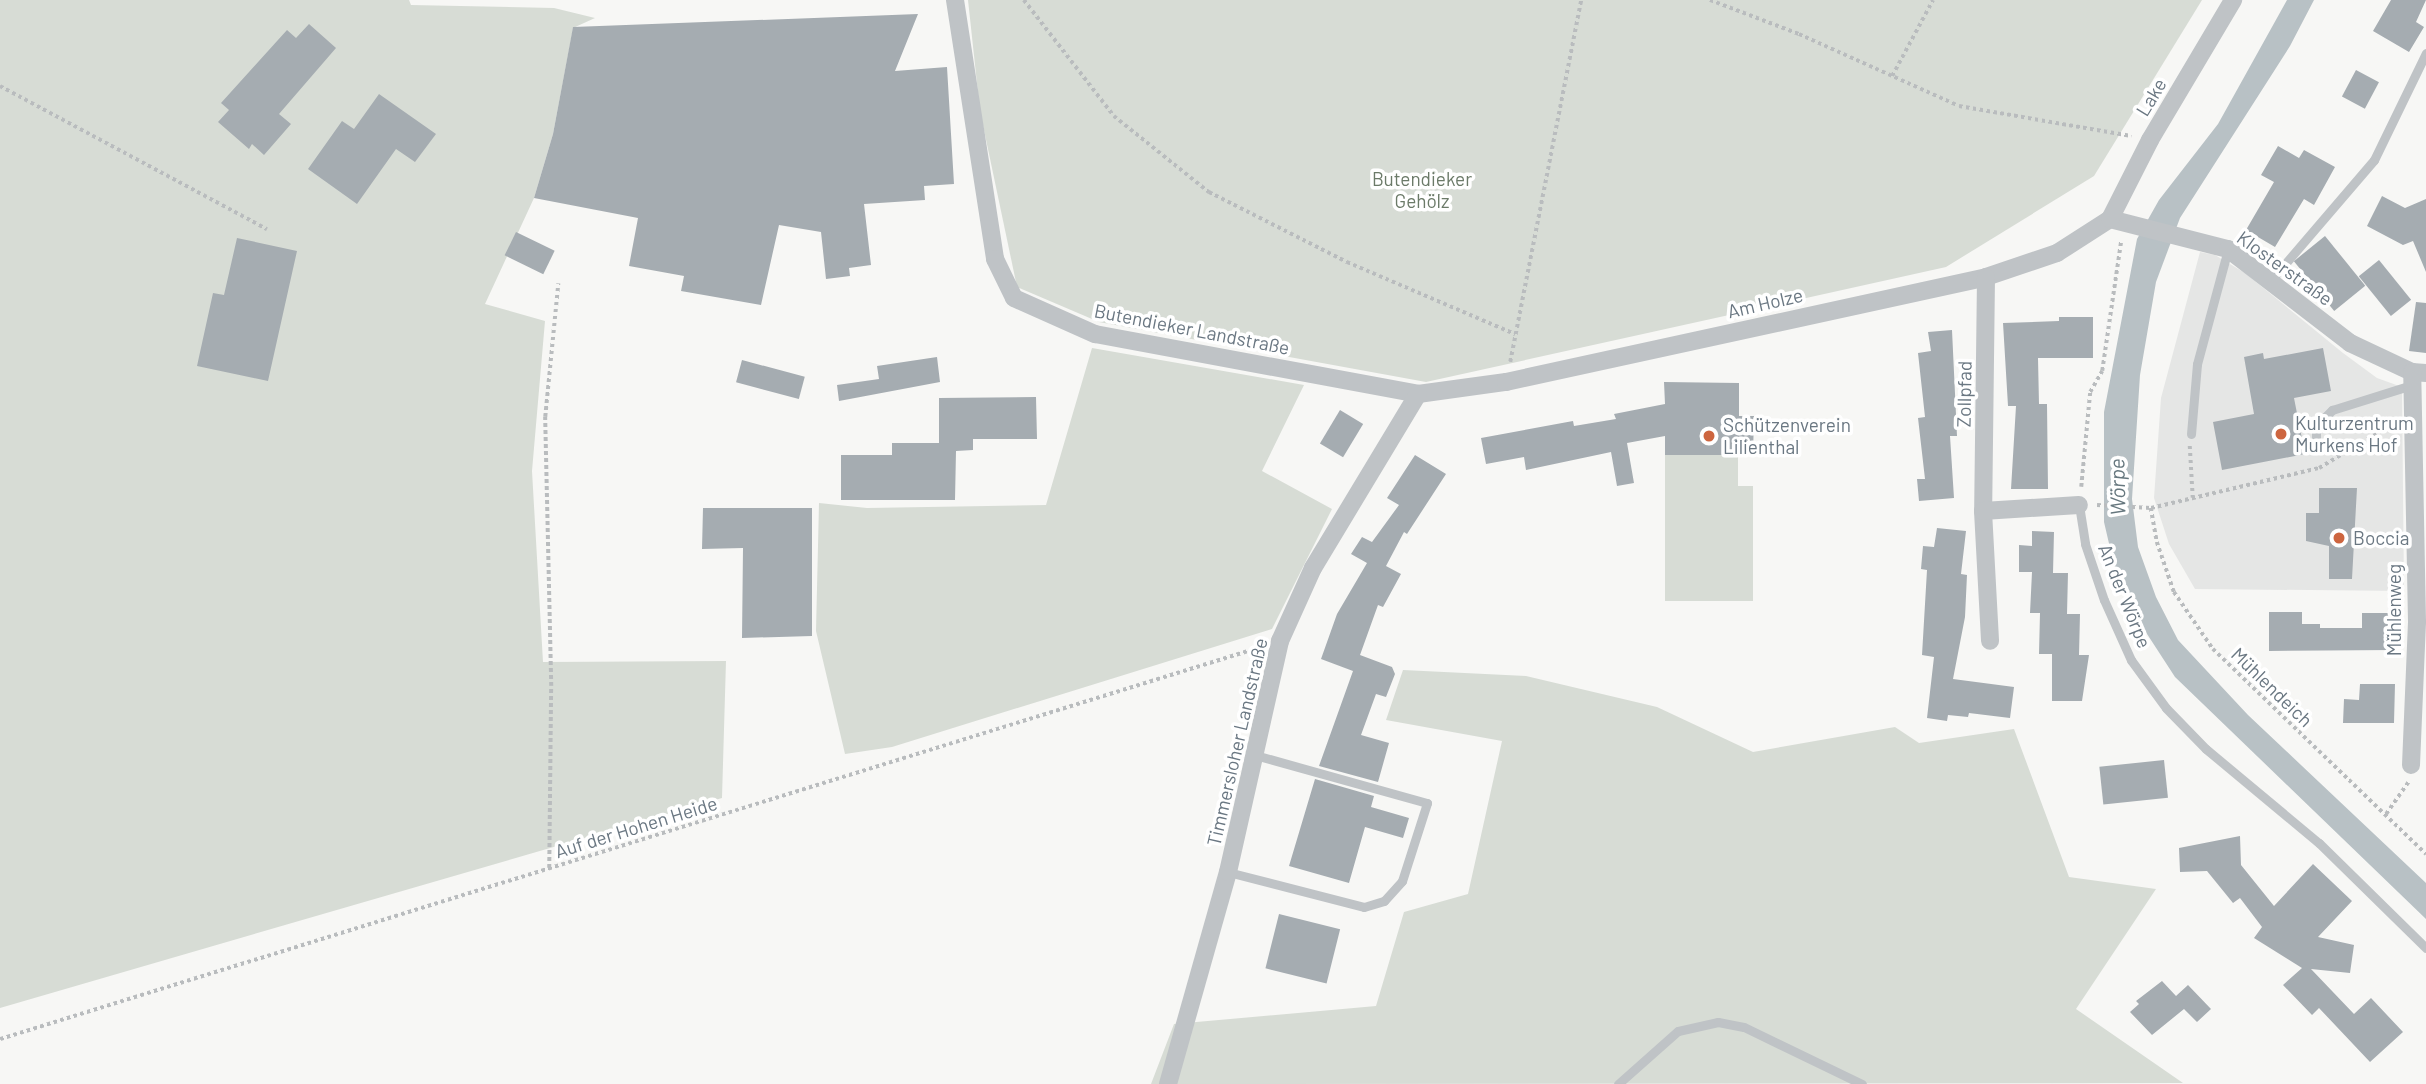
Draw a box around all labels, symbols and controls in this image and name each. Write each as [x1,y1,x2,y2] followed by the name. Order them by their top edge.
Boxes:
[2131,74,2171,120] street label: Lake
[1372,168,1472,212] park label: Butendieker Gehölz
[2233,226,2337,310] street label: Klosterstraße
[1725,283,1805,323] street label: Am Holze
[1092,299,1292,359] street label: Butendieker Landstraße
[1952,361,1976,427] street label: Zollpfad
[2295,412,2414,456] place label: Kulturzentrum Murkens Hof
[1723,414,1851,458] place label: Schützenverein Lilienthal
[2273,426,2289,442] marker: Kulturzentrum Murkens Hof
[1701,428,1717,444] marker: Schützenverein Lilienthal
[2104,458,2130,516] water label: Wörpe
[2353,527,2410,549] place label: Boccia
[2331,530,2347,546] marker: Boccia
[2094,541,2156,651] street label: An der Wörpe
[2383,564,2405,656] street label: Mühlenweg
[1202,636,1272,848] street label: Timmersloher Landstraße
[2227,643,2317,731] street label: Mühlendeich
[552,791,720,863] street label: Auf der Hohen Heide

